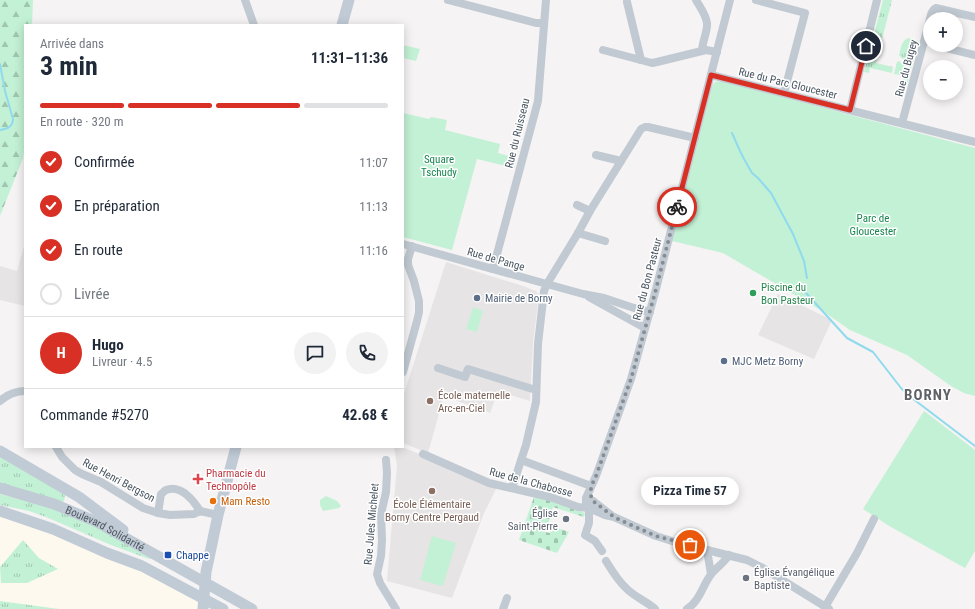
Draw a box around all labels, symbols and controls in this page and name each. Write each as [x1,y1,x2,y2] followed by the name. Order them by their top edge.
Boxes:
[923,12,963,100] map controls
[923,12,963,52] button: +
[849,29,883,63] pin
[855,35,877,57] icon: home
[40,36,104,51] text: Arrivée dans
[893,38,920,98] street label: Rue du Bugey
[311,49,388,67] text: 11:31–11:36
[40,51,98,81] text: 3 min
[923,60,963,100] button: −
[737,65,839,102] street label: Rue du Parc Gloucester
[503,97,532,169] street label: Rue du Ruisseau
[40,114,123,129] text: En route · 320 m
[40,151,62,173] icon: check
[74,153,135,171] text: Confirmée
[421,153,457,179] park label: Square Tschudy
[359,155,388,170] text: 11:07
[657,187,697,227] courier
[40,195,62,217] icon: check
[666,196,688,218] icon: bike
[74,197,160,215] text: En préparation
[359,199,388,214] text: 11:13
[850,212,897,238] park label: Parc de Gloucester
[630,236,665,322] street label: Rue du Bon Pasteur
[40,239,62,261] icon: check
[74,241,123,259] text: En route
[359,243,388,258] text: 11:16
[466,245,526,274] street label: Rue de Pange
[761,281,814,307] place label: Piscine du Bon Pasteur
[74,285,110,303] text: Livrée
[748,288,758,298] marker: Piscine du Bon Pasteur
[485,292,553,305] place label: Mairie de Borny
[472,293,482,303] marker: Mairie de Borny
[294,332,336,374] button: chat
[346,332,388,374] button: phone
[92,336,124,354] text: Hugo
[56,344,66,362] text: H
[92,354,152,369] text: Livreur · 4.5
[732,355,804,368] place label: MJC Metz Borny
[719,356,729,366] marker: MJC Metz Borny
[904,386,952,404] district label: BORNY
[438,389,510,415] place label: École maternelle Arc-en-Ciel
[425,396,435,406] marker: École maternelle Arc-en-Ciel
[40,406,149,424] text: Commande #5270
[342,406,388,424] text: 42.68 €
[80,456,157,505] street label: Rue Henri Bergson
[488,465,574,500] street label: Rue de la Chabosse
[206,467,266,493] place label: Pharmacie du Technopôle
[193,474,203,484] marker: Pharmacie du Technopôle
[641,477,739,505] callout: Pizza Time 57
[361,483,382,565] street label: Rue Jules Michelet
[653,483,727,498] text: Pizza Time 57
[427,486,437,496] marker: École Élémentaire Borny Centre Pergaud
[221,495,271,508] place label: Mam Resto
[208,496,218,506] marker: Mam Resto
[385,498,479,524] place label: École Élémentaire Borny Centre Pergaud
[63,504,147,554] street label: Boulevard Solidarité
[508,507,558,533] place label: Église Saint-Pierre
[561,514,571,524] marker: Église Saint-Pierre
[673,528,707,562] pin
[679,534,701,556] icon: bag
[176,549,209,562] place label: Chappe
[163,550,173,560] marker: Chappe
[754,566,835,592] place label: Église Évangélique Baptiste
[741,573,751,583] marker: Église Évangélique Baptiste

